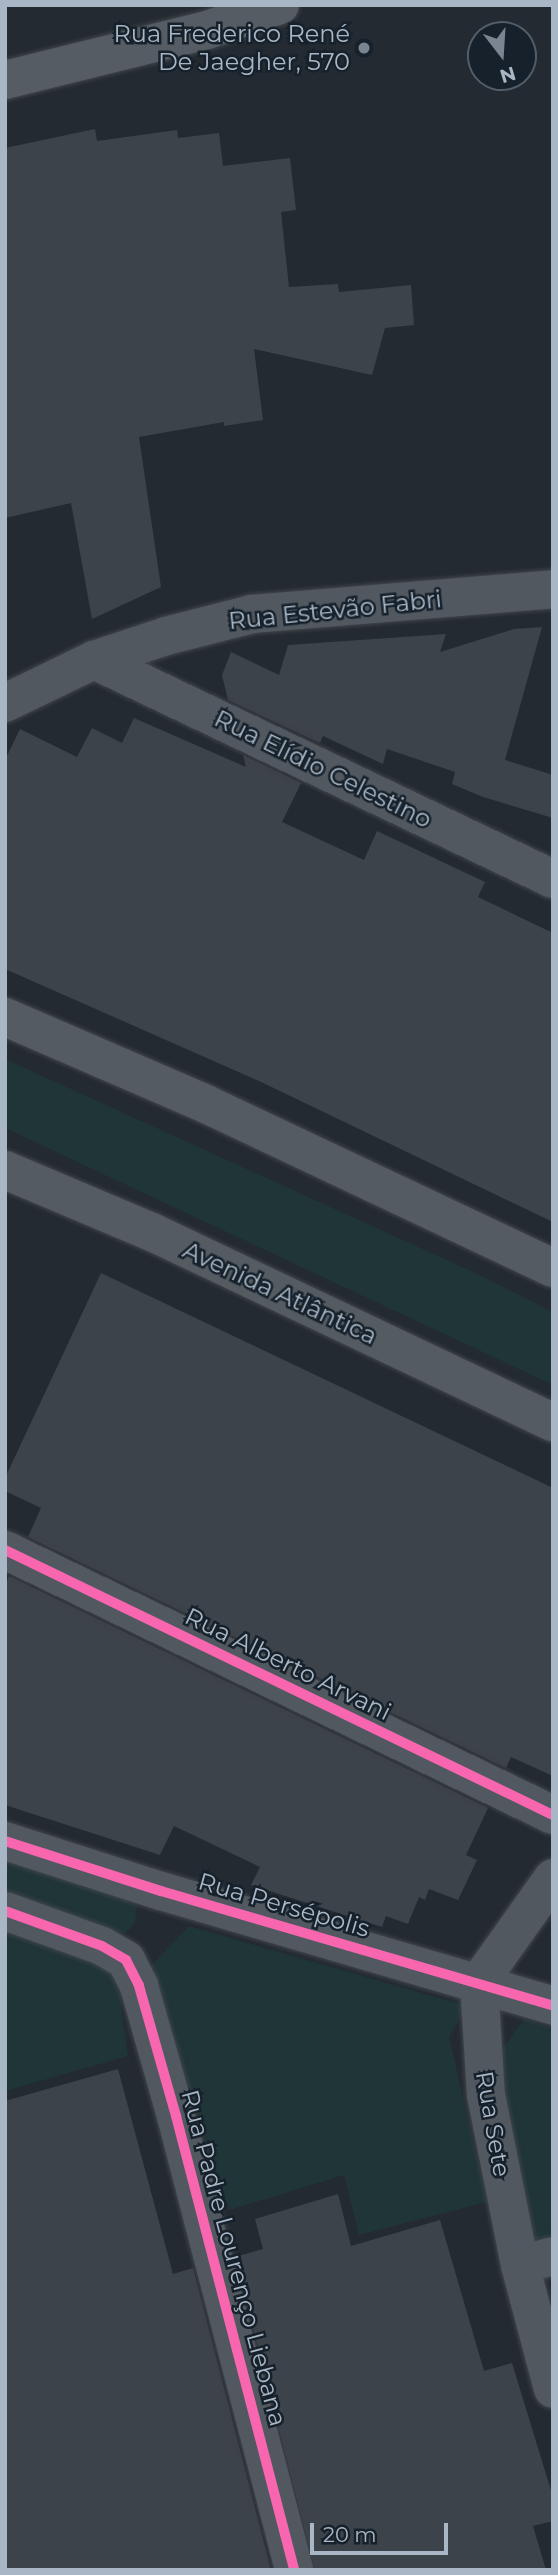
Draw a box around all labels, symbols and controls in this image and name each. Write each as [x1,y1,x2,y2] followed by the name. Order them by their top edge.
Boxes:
[113,20,350,76] place label: Rua Frederico René De Jaegher, 570
[467,21,537,91] north arrow
[356,40,372,56] marker: Rua Frederico René De Jaegher, 570
[497,61,518,88] text: N
[227,584,443,636] street label: Rua Estevão Fabri
[210,704,436,834] street label: Rua Elídio Celestino
[178,1235,382,1351] street label: Avenida Atlântica
[180,1602,396,1726] street label: Rua Alberto Arvani
[195,1867,373,1943] street label: Rua Persépolis
[470,2069,516,2179] street label: Rua Sete
[175,2087,293,2429] street label: Rua Padre Lourenço Liebana
[313,2508,451,2552] scale bar
[323,2522,377,2547] text: 20 m

